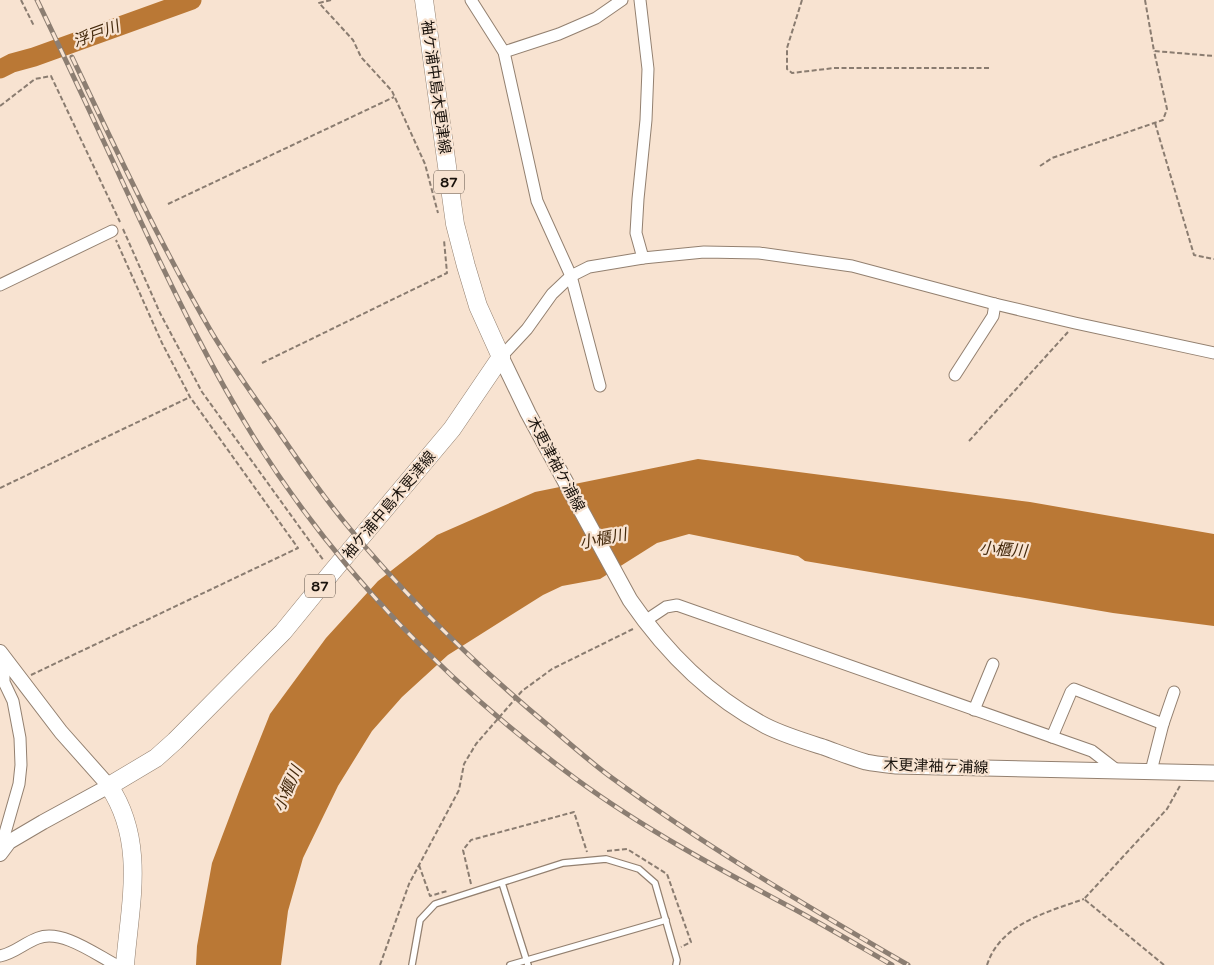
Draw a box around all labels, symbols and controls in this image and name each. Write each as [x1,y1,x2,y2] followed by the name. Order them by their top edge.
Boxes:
[70,16,124,52] water label: 浮戸川
[418,19,454,155] street label: 袖ケ浦中島木更津線
[434,170,464,193] road number: 87
[523,413,589,515] street label: 木更津袖ケ浦線
[339,448,439,562] street label: 袖ケ浦中島木更津線
[578,524,630,553] water label: 小櫃川
[978,538,1030,562] water label: 小櫃川
[305,574,335,598] road number: 87
[883,755,989,777] street label: 木更津袖ヶ浦線
[269,761,308,815] water label: 小櫃川

